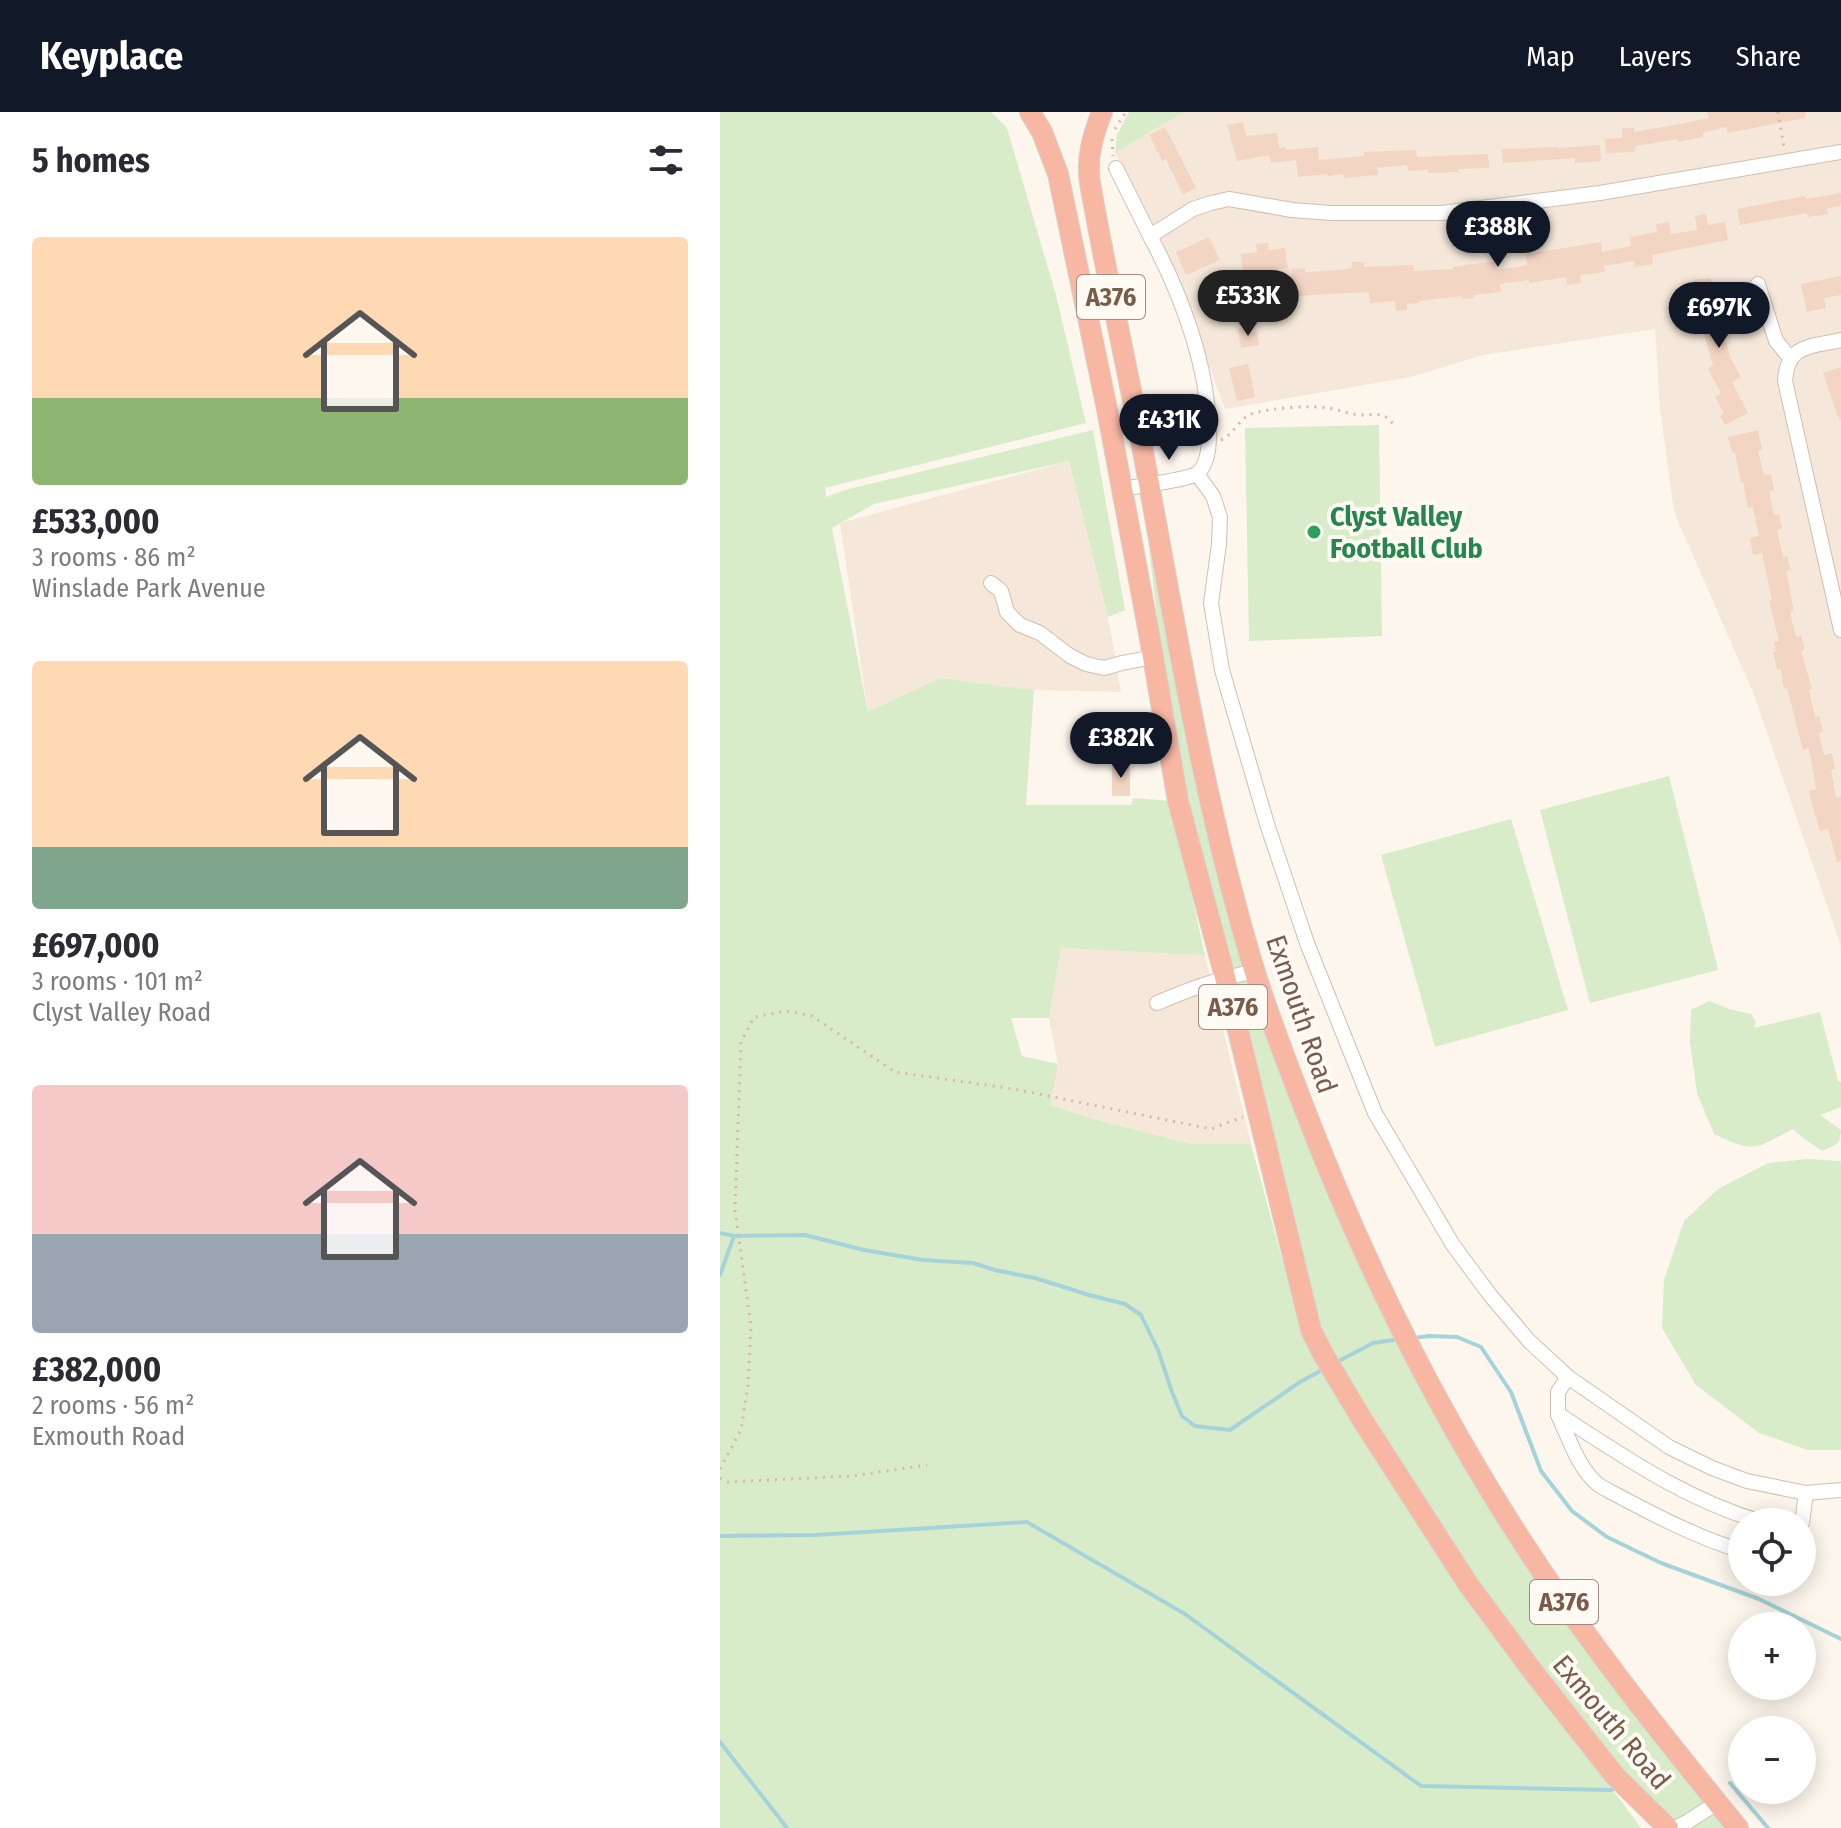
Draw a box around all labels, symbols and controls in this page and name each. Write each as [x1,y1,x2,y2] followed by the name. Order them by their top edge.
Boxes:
[40,33,183,79] text: Keyplace
[1526,40,1575,73] text: Map
[1619,40,1692,73] text: Layers
[1736,40,1801,73] text: Share
[644,138,688,182] icon: filters
[32,140,150,181] text: 5 homes
[1442,201,1554,269] pin: £388K
[1464,211,1532,242] text: £388K
[1192,270,1304,338] pin: £533K
[1077,275,1145,319] road number: A376
[1216,280,1280,311] text: £533K
[1663,282,1775,350] pin: £697K
[288,289,432,433] icon: home
[1687,292,1751,323] text: £697K
[1113,394,1225,462] pin: £431K
[1137,404,1201,435] text: £431K
[1330,500,1483,565] place label: Clyst Valley Football Club
[32,501,160,542] text: £533,000
[1305,523,1323,541] marker: Clyst Valley Football Club
[32,542,196,573] text: 3 rooms · 86 m²
[32,573,266,604] text: Winslade Park Avenue
[1065,712,1177,780] pin: £382K
[288,713,432,857] icon: home
[1088,722,1154,753] text: £382K
[32,925,160,966] text: £697,000
[1259,931,1344,1097] street label: Exmouth Road
[32,966,203,997] text: 3 rooms · 101 m²
[1199,985,1267,1029] road number: A376
[32,997,211,1028] text: Clyst Valley Road
[288,1137,432,1281] icon: home
[32,1349,161,1390] text: £382,000
[32,1390,194,1421] text: 2 rooms · 56 m²
[32,1421,185,1452] text: Exmouth Road
[1728,1508,1816,1804] map controls
[1728,1508,1816,1596] button: locate
[1530,1580,1598,1624] road number: A376
[1728,1612,1816,1700] button: +
[1546,1649,1677,1796] street label: Exmouth Road
[1728,1716,1816,1804] button: −

